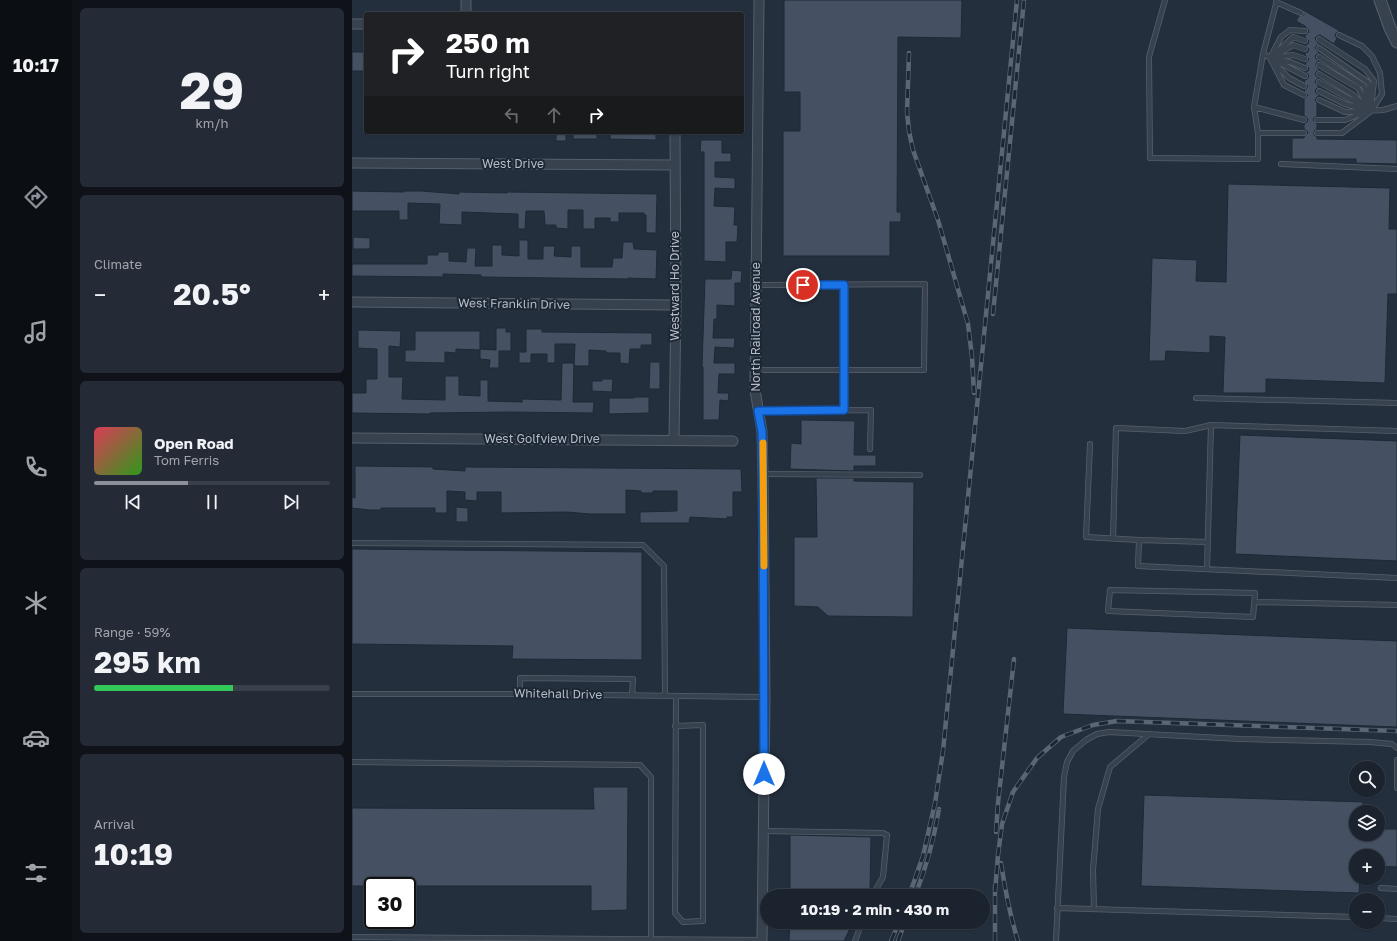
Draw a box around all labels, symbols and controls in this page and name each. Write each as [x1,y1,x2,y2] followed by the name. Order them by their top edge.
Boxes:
[446,26,530,59] text: 250 m
[380,28,432,80] icon: right
[13,54,59,76] text: 10:17
[180,58,244,120] text: 29
[446,60,530,82] text: Turn right
[501,104,523,126] icon: left
[543,104,565,126] icon: ahead
[585,104,607,126] icon: right
[195,115,229,131] text: km/h
[482,156,544,171] street label: West Drive
[22,183,50,211] icon: directions
[667,231,682,341] street label: Westward Ho Drive
[94,256,142,272] text: Climate
[748,262,763,392] street label: North Railroad Avenue
[786,268,820,302] pin
[792,274,814,296] icon: arrive
[173,276,251,312] text: 20.5°
[94,281,106,308] text: −
[318,281,330,308] text: +
[458,295,570,312] street label: West Franklin Drive
[22,318,50,346] icon: music
[484,431,600,446] street label: West Golfview Drive
[154,434,234,452] text: Open Road
[154,452,219,468] text: Tom Ferris
[22,453,50,481] icon: phone
[122,491,144,513] icon: previous
[201,491,223,513] icon: pause
[280,491,302,513] icon: next
[22,589,50,617] icon: climate
[94,624,170,640] text: Range · 59%
[94,644,201,680] text: 295 km
[514,685,602,702] street label: Whitehall Drive
[22,724,50,752] icon: car
[743,753,785,795] position arrow
[1349,761,1385,929] map controls
[1349,761,1385,797] button: search
[1349,805,1385,841] button: layers
[94,816,135,832] text: Arrival
[94,836,173,872] text: 10:19
[1349,849,1385,885] button: +
[22,859,50,887] icon: filters
[364,877,416,929] speed limit sign: 30
[1349,893,1385,929] button: −
[801,900,949,918] text: 10:19 · 2 min · 430 m

